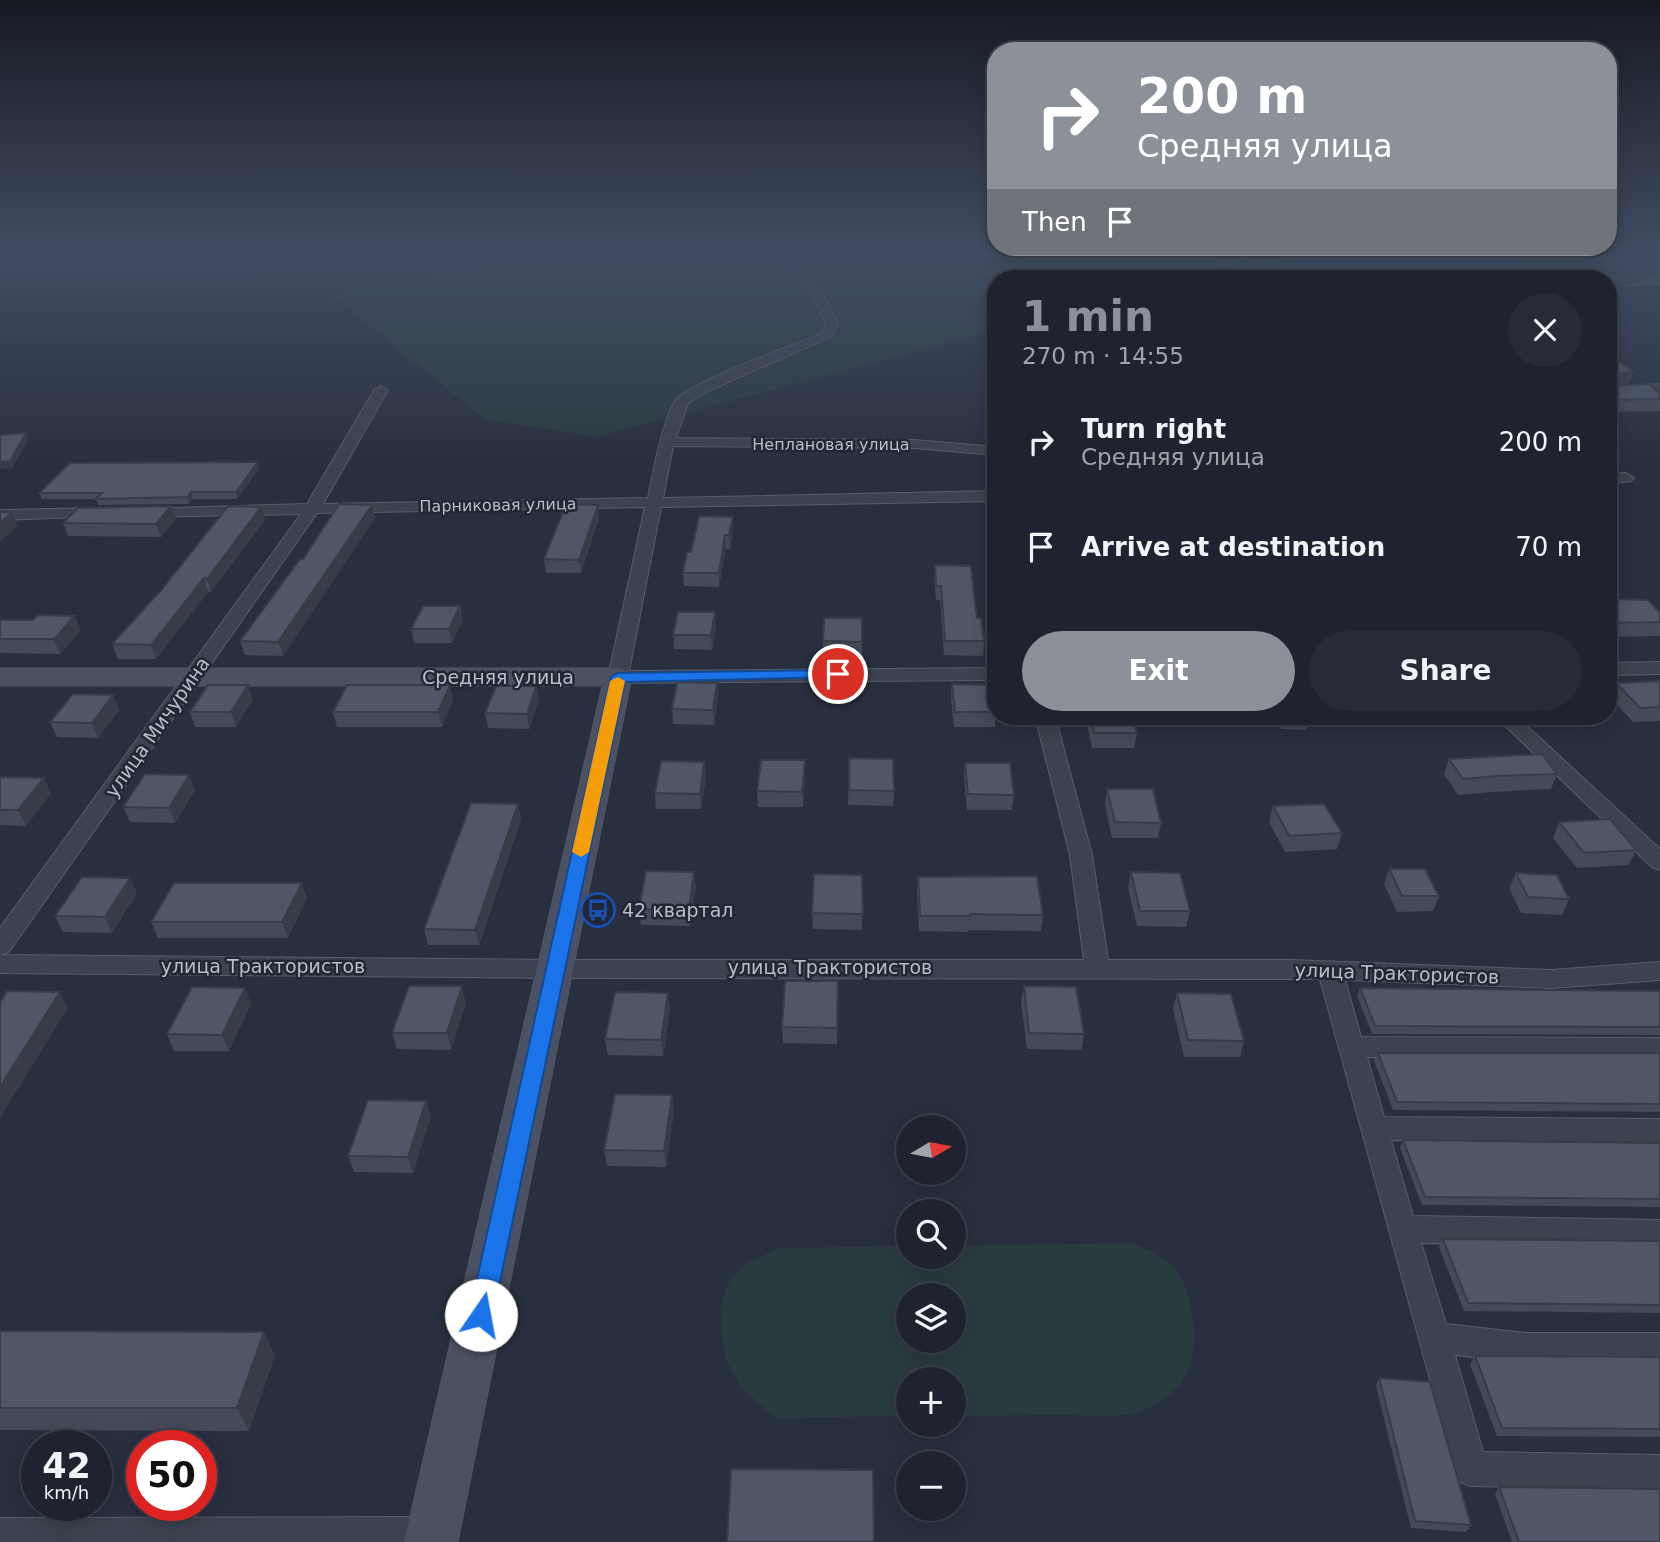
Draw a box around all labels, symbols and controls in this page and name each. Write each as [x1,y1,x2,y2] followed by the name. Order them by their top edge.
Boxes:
[1137,68,1307,125] text: 200 m
[1022,70,1113,161] icon: right
[1137,127,1393,165] text: Средняя улица
[1101,203,1139,241] icon: arrive
[1022,207,1087,237] text: Then
[1022,292,1154,341] text: 1 min
[1508,293,1582,367] button: close
[1022,343,1184,369] text: 270 m · 14:55
[1081,414,1226,444] text: Turn right
[1022,423,1060,461] icon: right
[1499,427,1582,457] text: 200 m
[752,435,910,454] street label: Неплановая улица
[1081,444,1265,470] text: Средняя улица
[419,494,577,516] street label: Парниковая улица
[1022,528,1060,566] icon: arrive
[1081,532,1385,562] text: Arrive at destination
[1515,532,1582,562] text: 70 m
[1022,631,1295,711] button: Exit
[1309,631,1582,711] button: Share
[808,644,868,704] pin
[100,653,214,801] street label: улица Мичурина
[819,655,857,693] icon: arrive
[422,666,574,688] street label: Средняя улица
[579,891,617,929] bus stop icon: 42 квартал
[622,899,733,921] place label: 42 квартал
[161,955,365,977] street label: улица Трактористов
[728,956,932,978] street label: улица Трактористов
[1294,958,1500,988] street label: улица Трактористов
[896,1115,966,1185] north arrow
[896,1115,966,1521] map controls
[896,1199,966,1269] button: search
[444,1278,518,1352] position arrow
[896,1283,966,1353] button: layers
[896,1367,966,1437] button: +
[126,1430,217,1521] speed limit sign: 50
[42,1446,91,1486] text: 42
[896,1451,966,1521] button: −
[44,1482,89,1503] text: km/h

